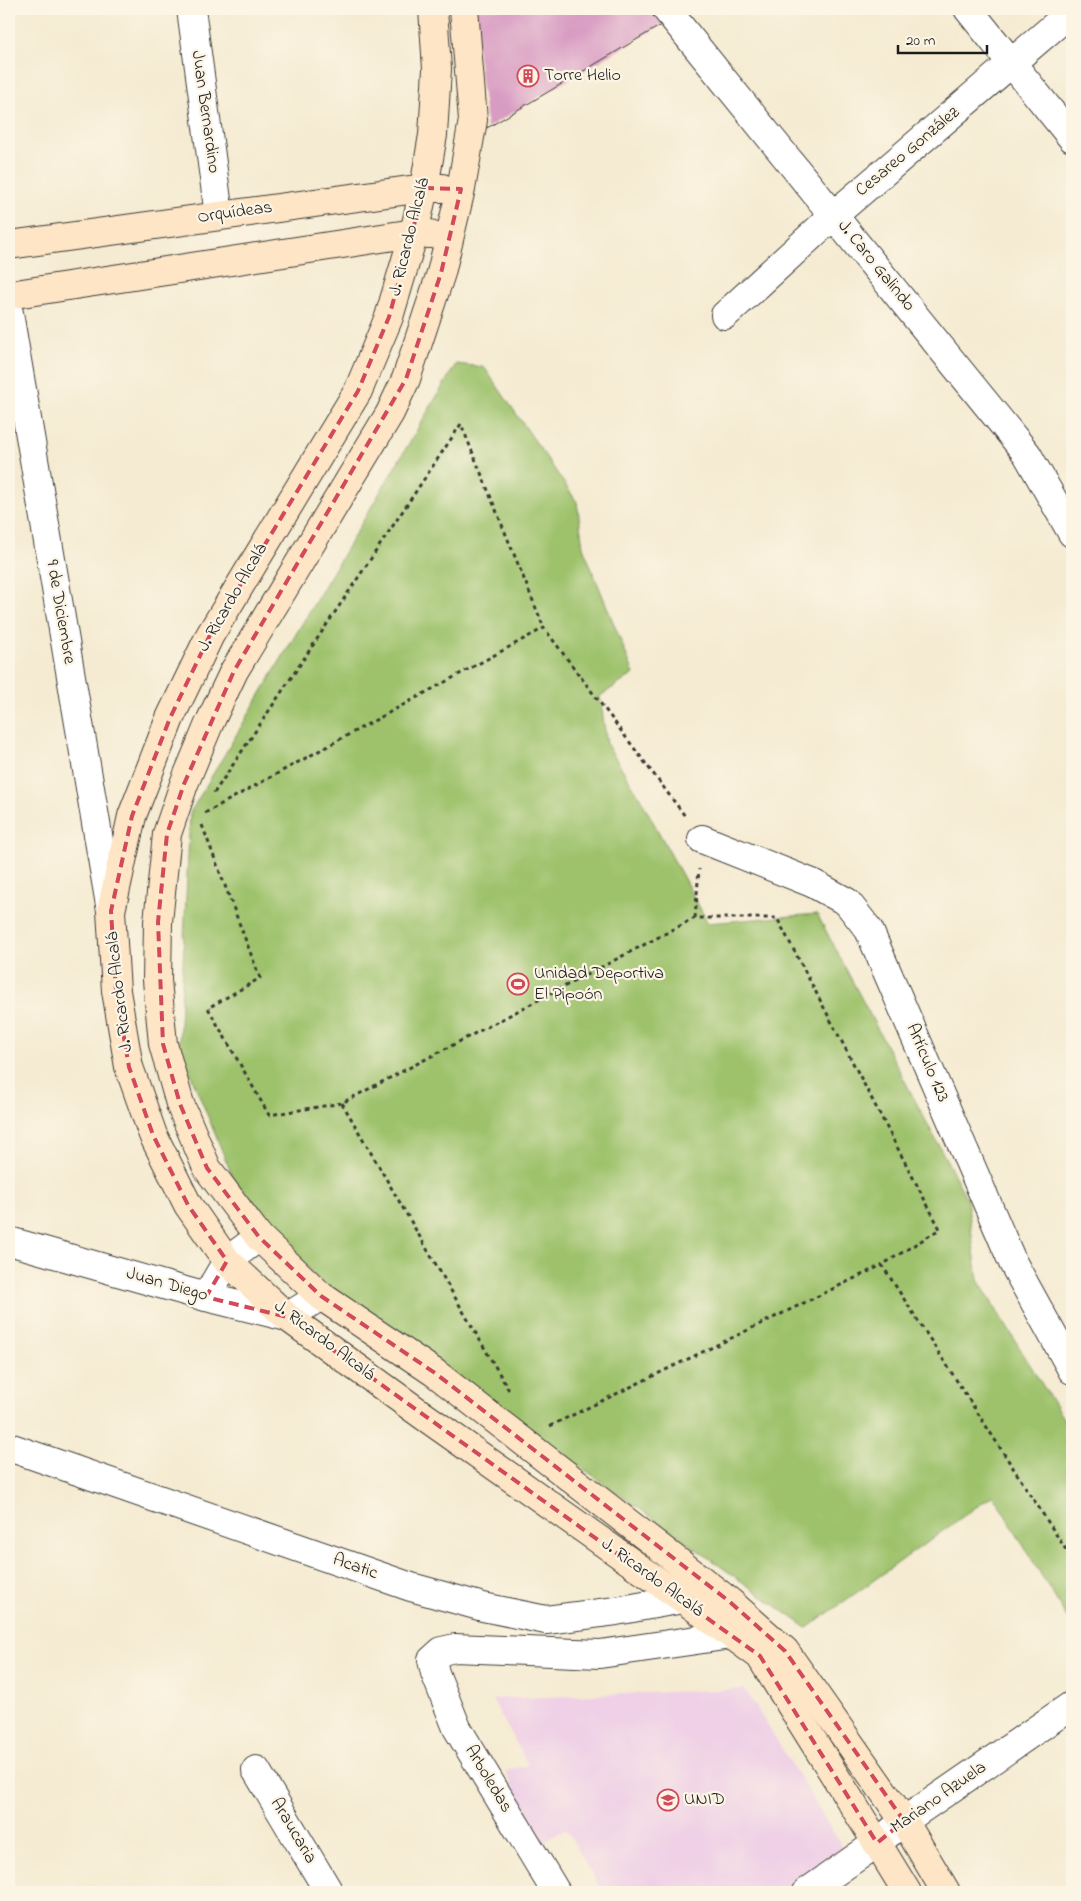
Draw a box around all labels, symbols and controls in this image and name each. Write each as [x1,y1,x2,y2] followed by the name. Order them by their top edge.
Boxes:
[898,22,987,54] scale bar
[906,30,936,52] text: 20 m
[184,49,226,175] street label: Juan Bernardino
[544,63,621,89] place label: Torre Helio
[516,64,540,88] building icon: Torre Helio
[850,100,966,203] street label: Cesareo González
[383,175,437,299] street label: J. Ricardo Alcalá
[196,195,274,231] street label: Orquídeas
[831,214,921,318] street label: J. Caro Galindo
[191,539,275,657] street label: J. Ricardo Alcalá
[38,558,82,667] street label: 9 de Diciembre
[100,930,140,1054] street label: J. Ricardo Alcalá
[534,961,664,1008] place label: Unidad Deportiva El Pipoón
[506,972,530,996] sports icon: Unidad Deportiva El Pipoón
[899,1020,955,1106] street label: Artículo 123
[123,1261,211,1310] street label: Juan Diego
[268,1294,380,1388] street label: J. Ricardo Alcalá
[595,1532,709,1624] street label: J. Ricardo Alcalá
[329,1547,381,1587] street label: Acatic
[458,1740,518,1818] street label: Arboledas
[886,1755,992,1841] street label: Mariano Azuela
[684,1787,725,1813] place label: UNID
[656,1788,680,1812] school or university icon: UNID
[263,1793,323,1869] street label: Araucaria

